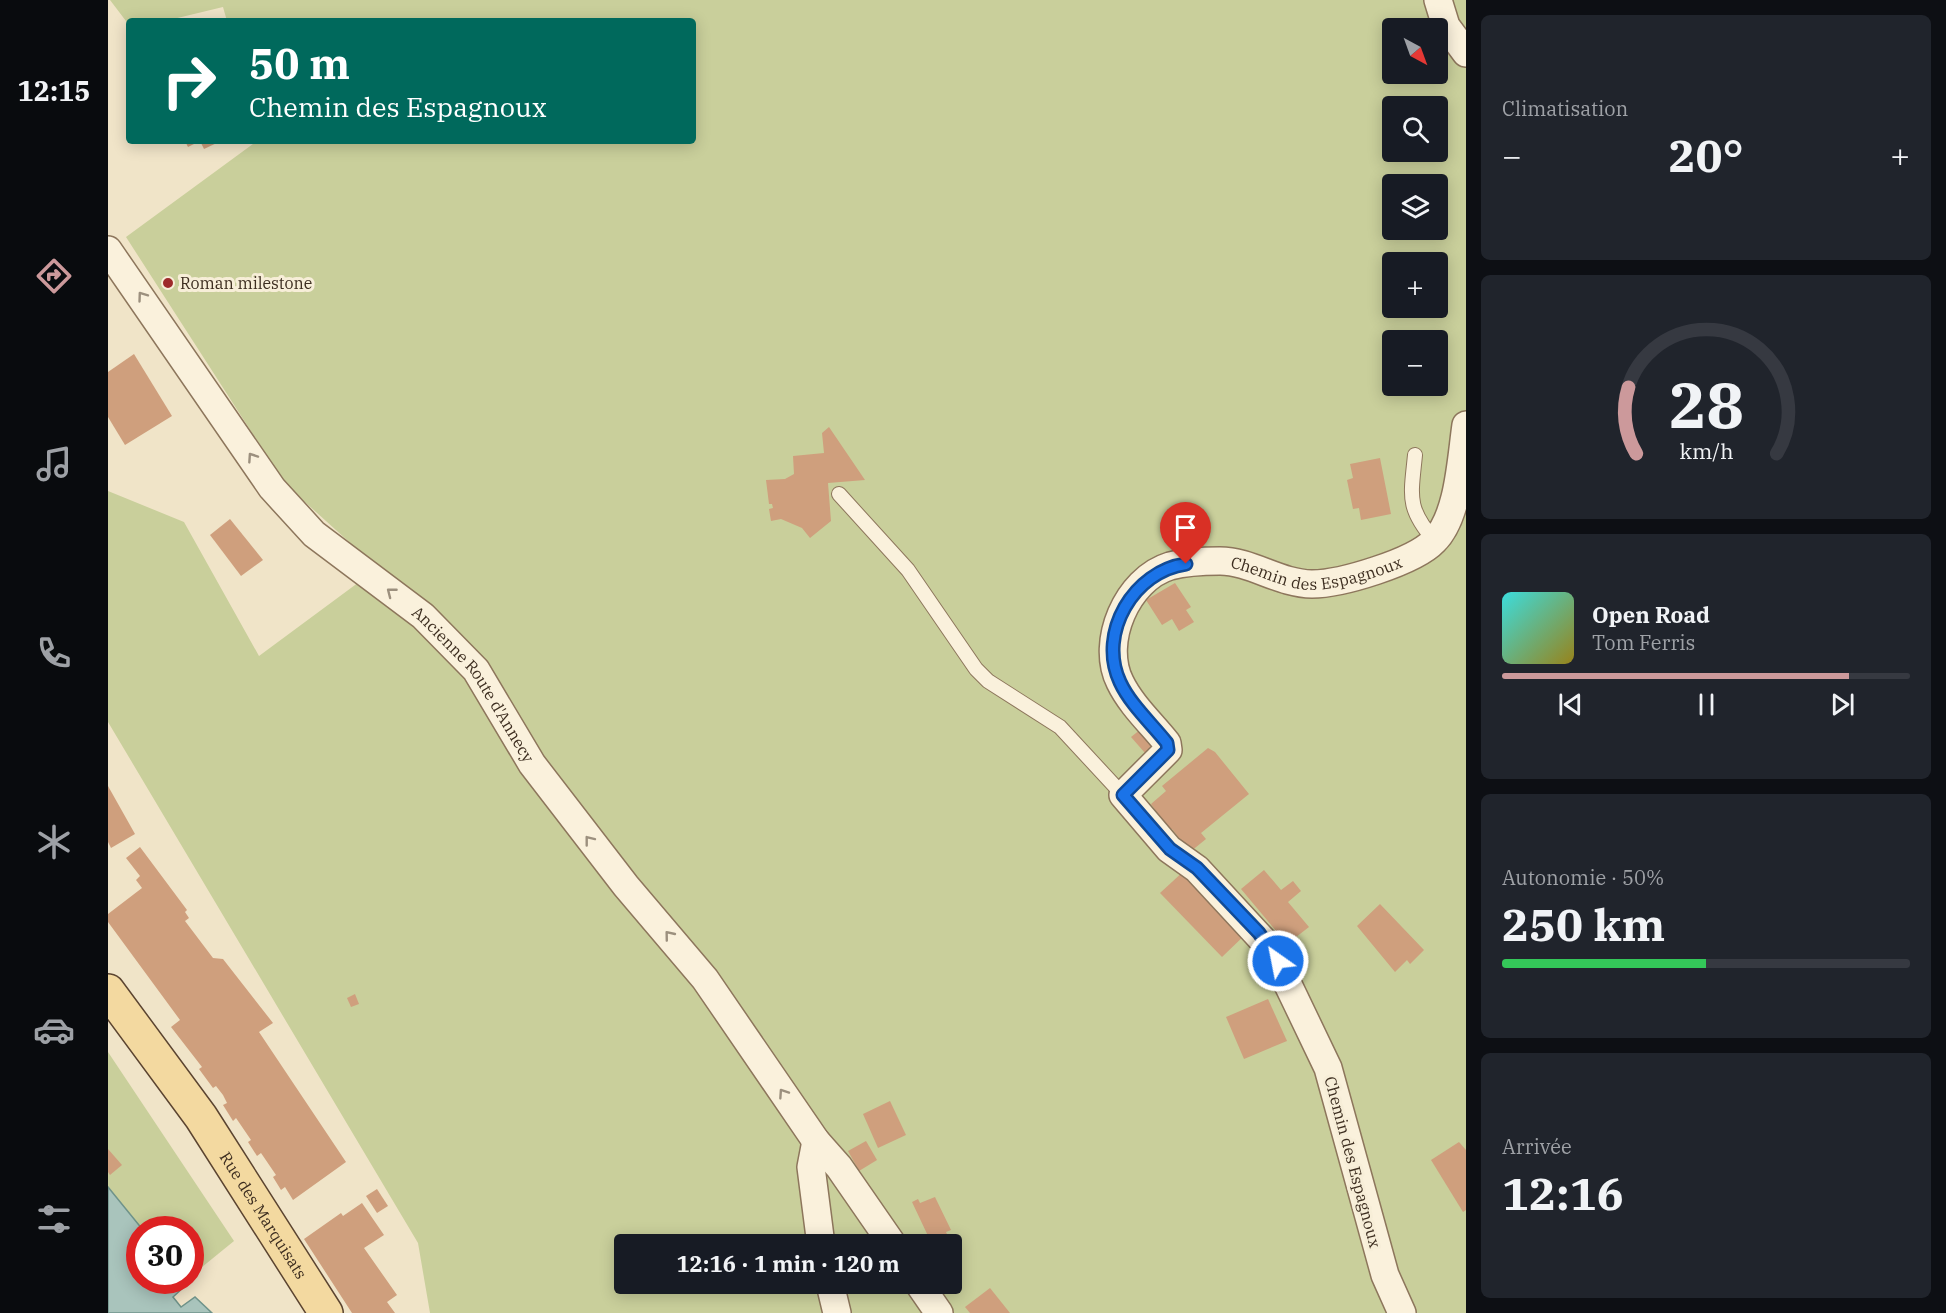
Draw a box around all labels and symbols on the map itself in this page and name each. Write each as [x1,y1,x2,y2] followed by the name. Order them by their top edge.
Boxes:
[1382,18,1448,84] north arrow
[180,273,312,293] place label: Roman milestone
[161,276,175,290] marker: Roman milestone
[138,292,149,303] one-way arrow
[248,453,259,464] one-way arrow
[1160,502,1211,564] pin
[1228,548,1404,570] street label: Chemin des Espagnoux
[1229,552,1405,594] text: Chemin des Espagnoux
[386,588,397,599] one-way arrow
[408,601,539,766] street label: Ancienne Route d'Annecy
[586,836,597,847] one-way arrow
[1246,929,1310,993] position arrow
[665,931,676,942] one-way arrow
[1320,1074,1386,1250] street label: Chemin des Espagnoux
[779,1089,790,1100] one-way arrow
[216,1148,312,1282] street label: Rue des Marquisats
[126,1216,204,1294] speed limit sign: 30

